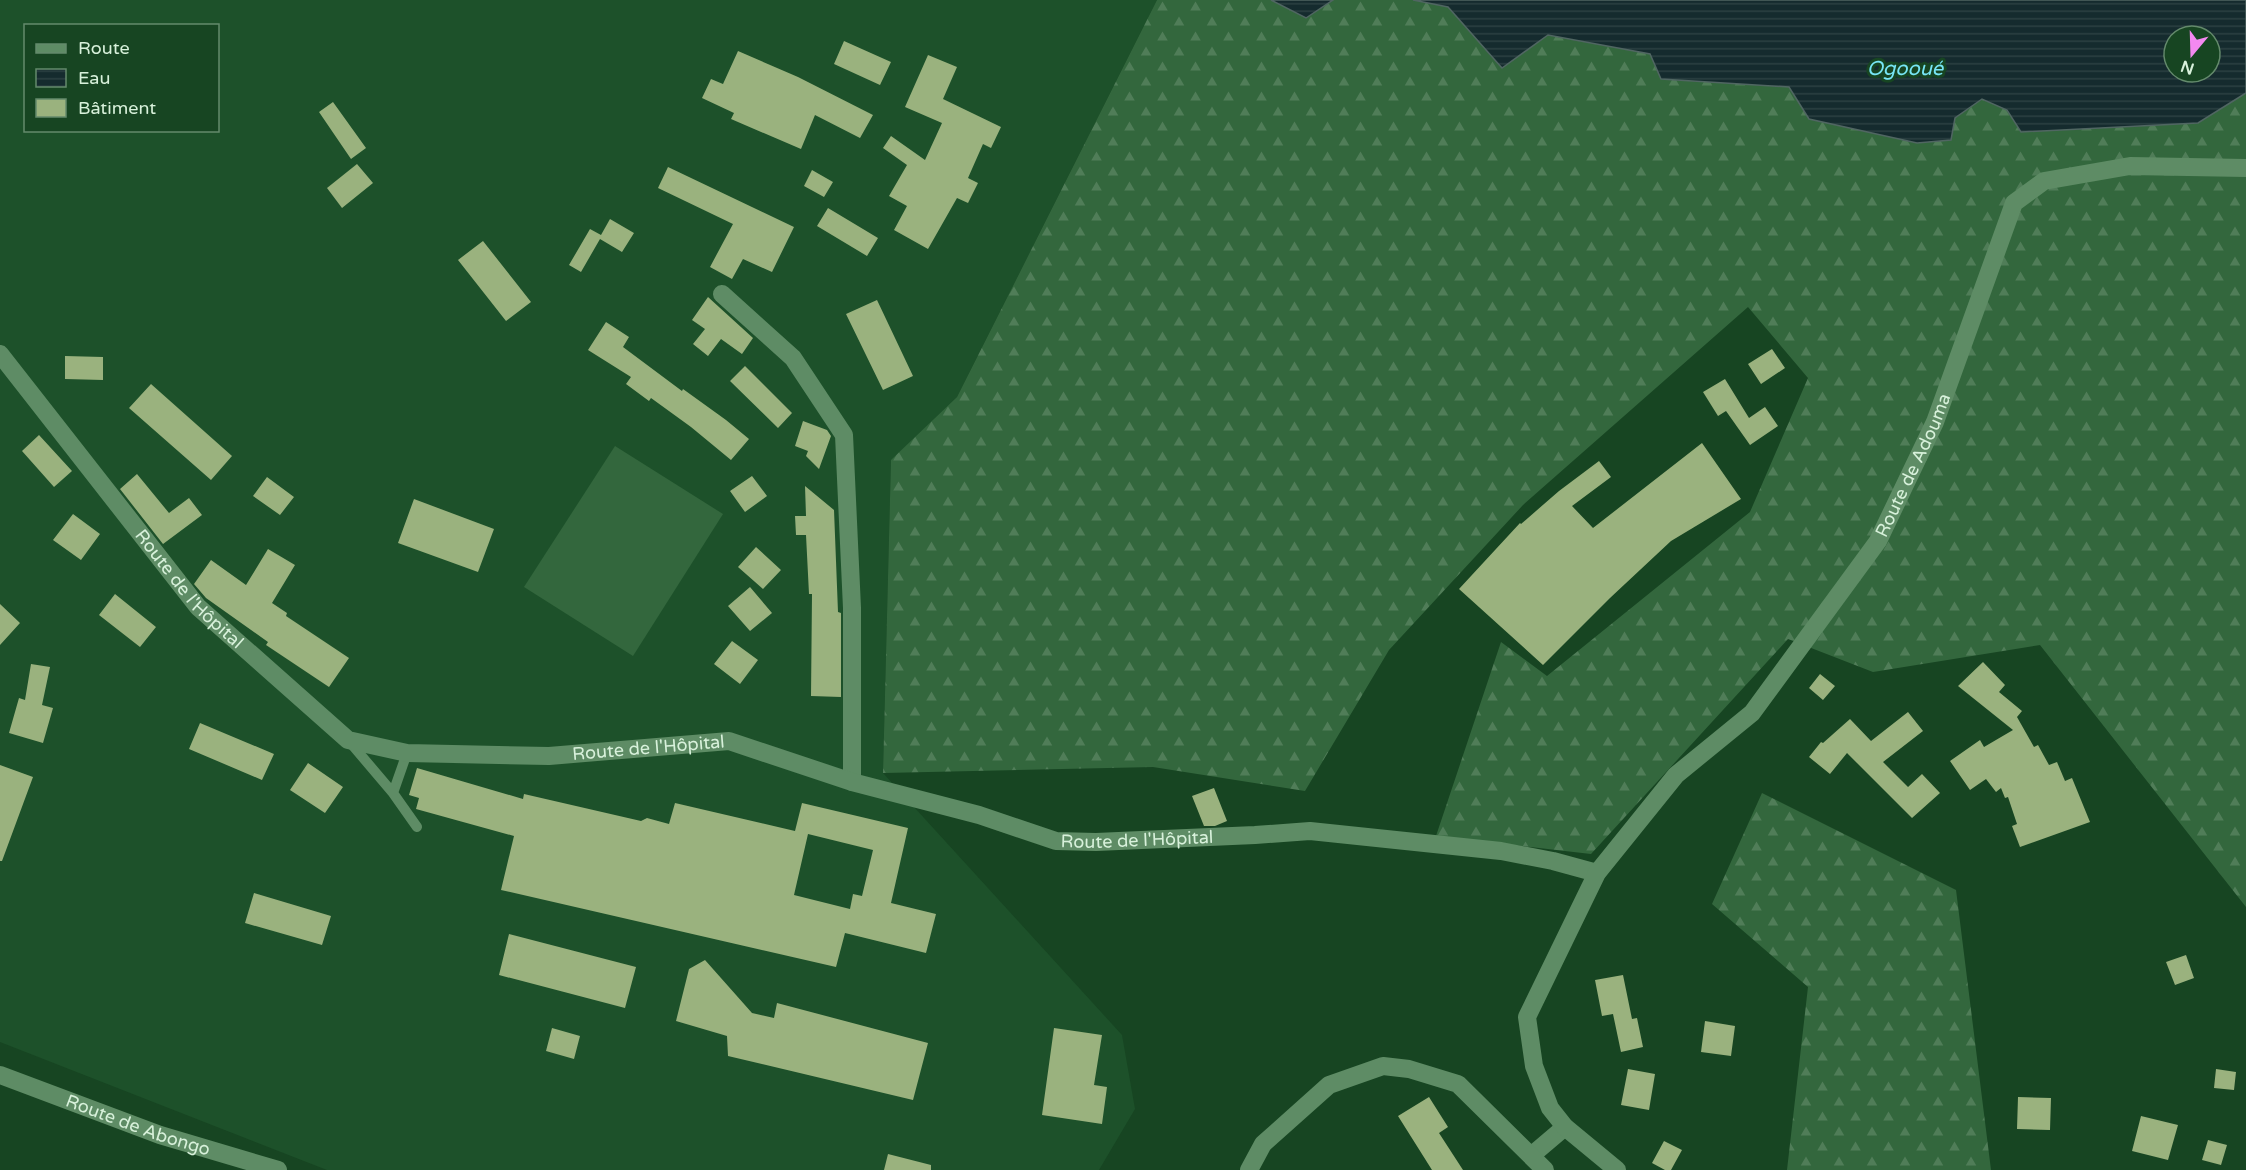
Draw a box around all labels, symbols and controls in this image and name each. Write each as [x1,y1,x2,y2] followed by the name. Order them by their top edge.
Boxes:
[24,24,219,132] legend
[2162,24,2222,84] north arrow
[78,37,130,59] text: Route
[2178,56,2197,79] text: N
[1867,57,1945,81] water label: Ogooué
[78,67,110,89] text: Eau
[78,97,156,119] text: Bâtiment
[1871,390,1955,541] street label: Route de Adouma
[130,525,248,653] street label: Route de l'Hôpital
[571,730,726,765] street label: Route de l'Hôpital
[1060,826,1214,853] street label: Route de l'Hôpital
[63,1090,213,1160] street label: Route de Abongo

